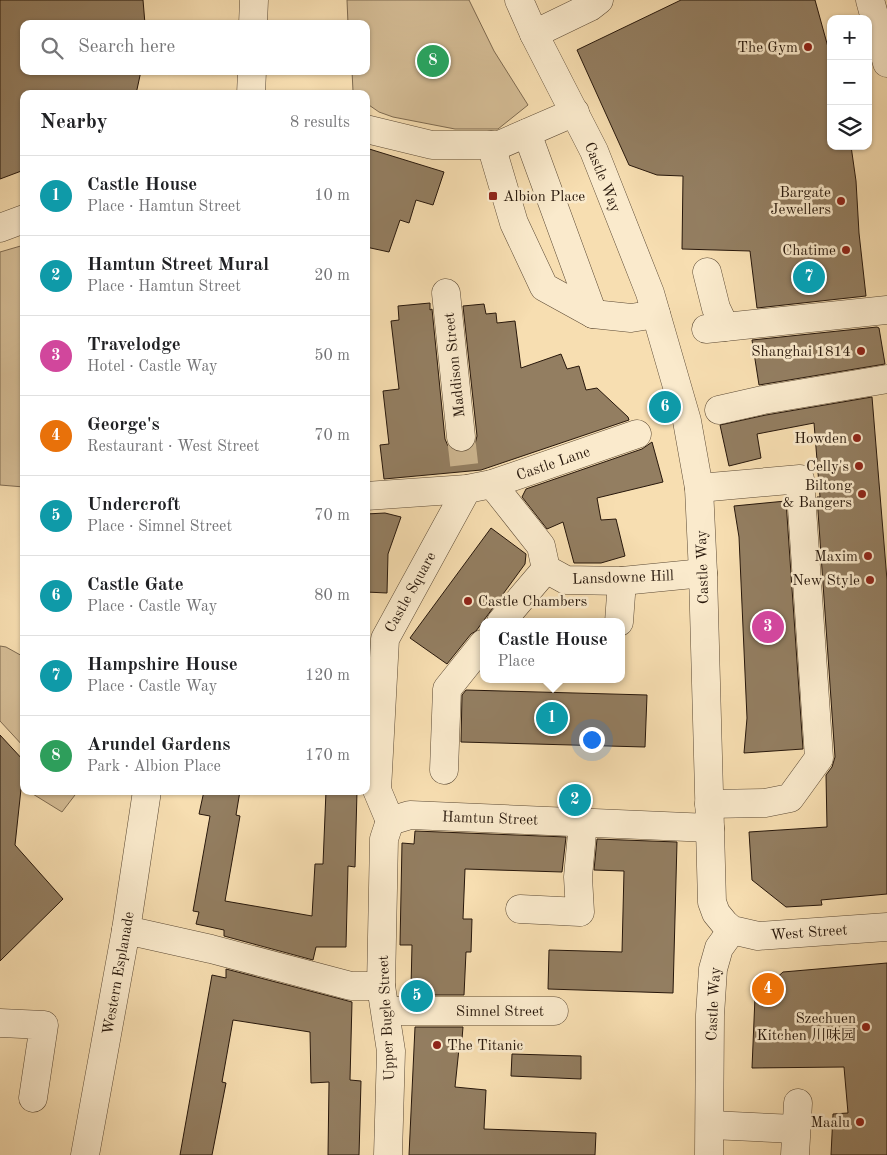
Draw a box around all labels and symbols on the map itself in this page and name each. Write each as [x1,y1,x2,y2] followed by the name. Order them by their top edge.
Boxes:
[737,41,798,56] place label: The Gym
[802,41,814,53] marker: The Gym
[417,42,449,80] pin: 8
[581,140,623,215] street label: Castle Way
[771,186,831,218] place label: Bargate Jewellers
[487,190,499,202] marker: Albion Place
[503,190,585,205] place label: Albion Place
[835,195,847,207] marker: Bargate Jewellers
[782,244,836,259] place label: Chatime
[840,244,852,256] marker: Chatime
[793,258,825,296] pin: 7
[443,311,468,418] street label: Maddison Street
[751,345,851,360] place label: Shanghai 1814
[855,345,867,357] marker: Shanghai 1814
[649,388,681,426] pin: 6
[794,432,847,447] place label: Howden
[851,432,863,444] marker: Howden
[515,445,592,484] street label: Castle Lane
[806,460,849,475] place label: Celly's
[853,460,865,472] marker: Celly's
[782,479,852,511] place label: Biltong & Bangers
[856,488,868,500] marker: Biltong & Bangers
[695,530,712,604] street label: Castle Way
[383,550,440,636] street label: Castle Square
[814,550,858,565] place label: Maxim
[862,550,874,562] marker: Maxim
[572,569,674,588] street label: Lansdowne Hill
[792,574,860,589] place label: New Style
[864,574,876,586] marker: New Style
[462,595,474,607] marker: Castle Chambers
[478,595,587,610] place label: Castle Chambers
[752,608,784,646] pin: 3
[536,699,568,737] pin: 1
[579,727,605,753] your location
[559,781,591,819] pin: 2
[441,810,538,829] street label: Hamtun Street
[101,910,138,1036] street label: Western Esplanade
[770,923,848,944] street label: West Street
[377,955,398,1081] street label: Upper Bugle Street
[705,967,724,1042] street label: Castle Way
[752,970,784,1008] pin: 4
[401,977,433,1015] pin: 5
[456,1005,544,1020] street label: Simnel Street
[756,1012,856,1044] place label: Szechuen Kitchen 川味园
[860,1021,872,1033] marker: Szechuen Kitchen 川味园
[431,1039,443,1051] marker: The Titanic
[447,1039,524,1054] place label: The Titanic
[811,1116,850,1131] place label: Maalu
[854,1116,866,1128] marker: Maalu

